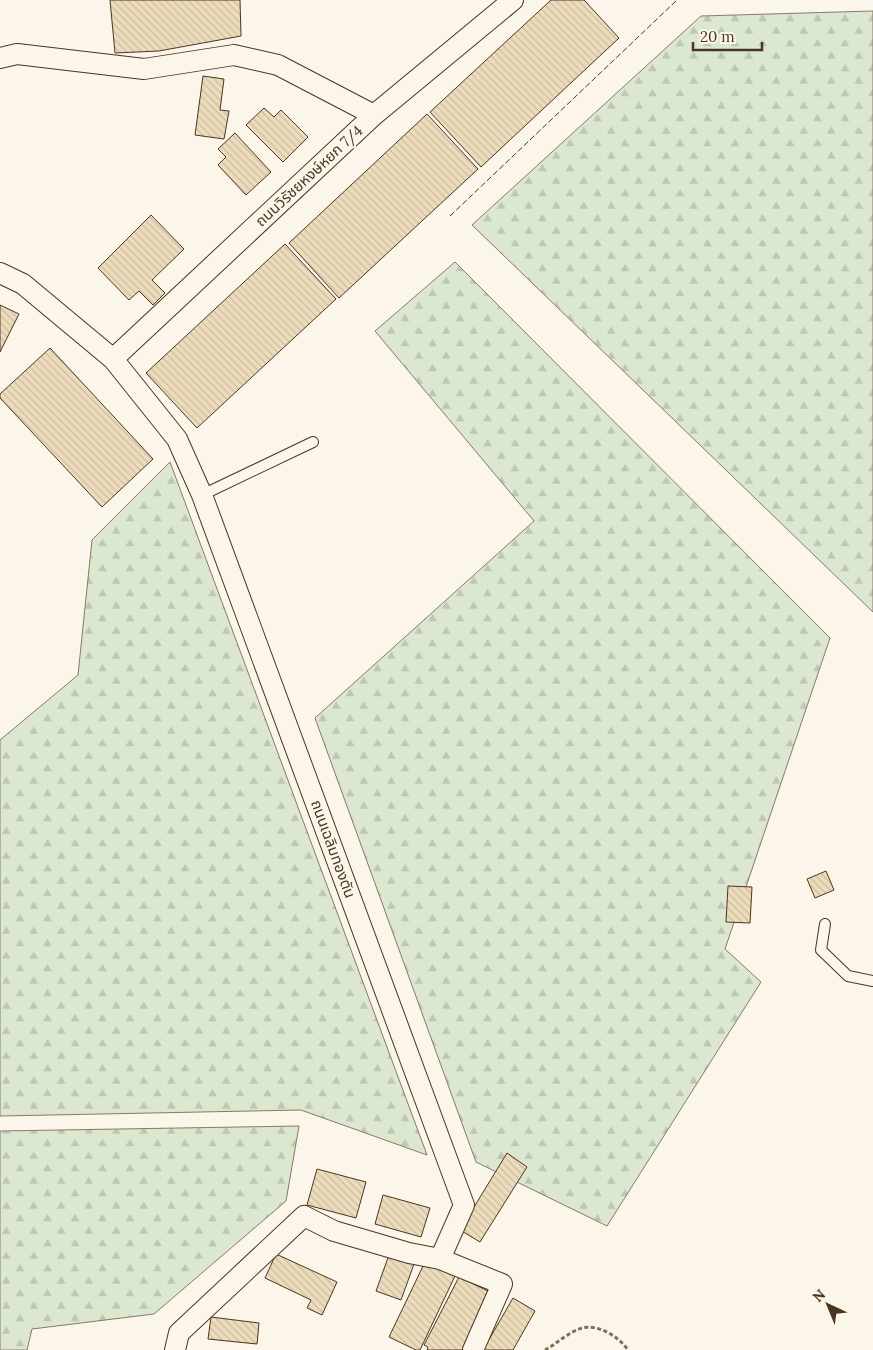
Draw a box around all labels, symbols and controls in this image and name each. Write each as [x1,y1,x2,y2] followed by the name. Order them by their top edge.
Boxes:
[693,20,762,52] scale bar
[700,27,735,46] text: 20 m
[251,121,367,231] street label: ถนนวิรัชยหงษ์หยก 7/4
[307,797,360,901] street label: ถนนเฉลิมทองตัน
[803,1280,853,1330] north arrow
[809,1285,829,1306] text: N

